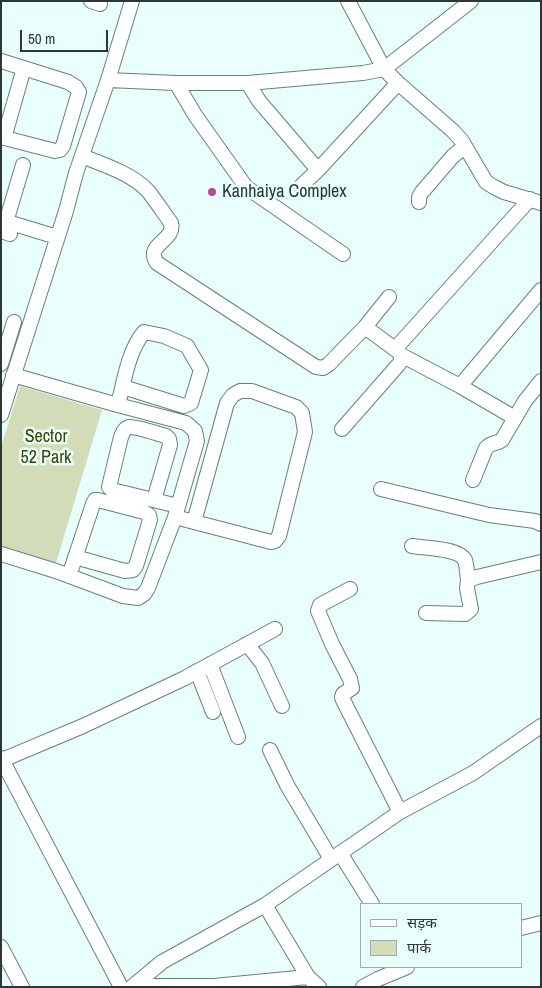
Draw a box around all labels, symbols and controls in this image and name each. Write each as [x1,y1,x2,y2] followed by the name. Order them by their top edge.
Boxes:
[22,20,110,52] scale bar
[28,28,55,49] text: 50 m
[222,181,347,203] place label: Kanhaiya Complex
[206,186,218,198] marker: Kanhaiya Complex
[21,426,71,468] park label: Sector 52 Park
[360,903,522,968] legend
[407,912,437,933] text: सड़क
[407,937,431,958] text: पार्क

